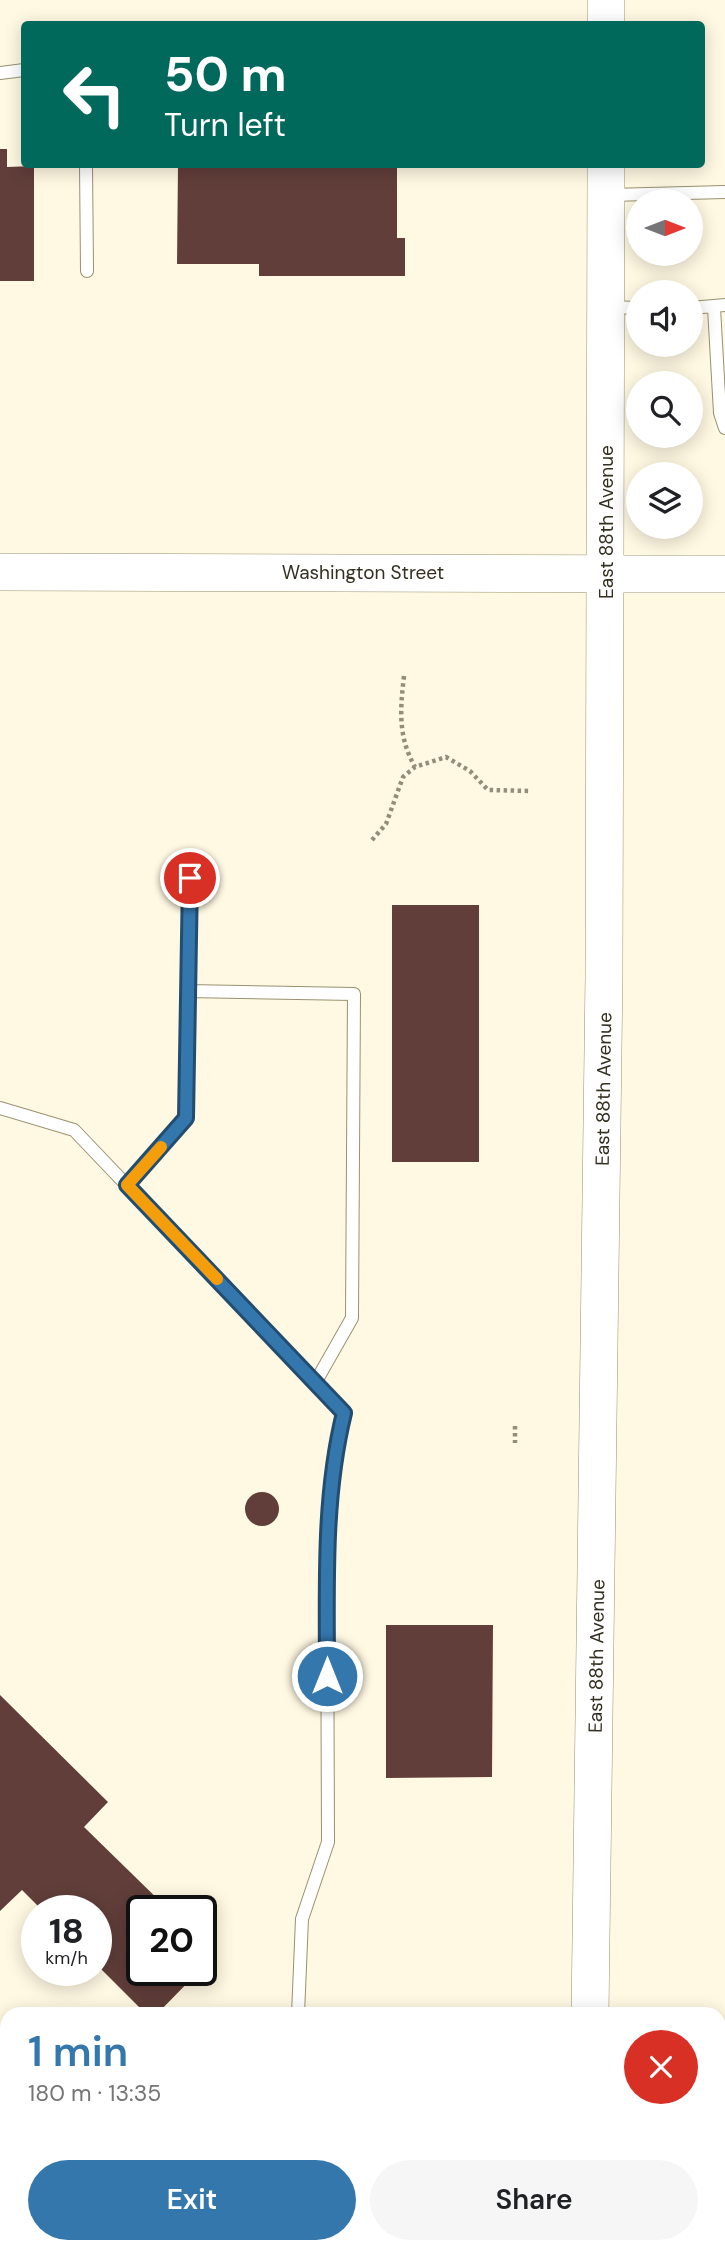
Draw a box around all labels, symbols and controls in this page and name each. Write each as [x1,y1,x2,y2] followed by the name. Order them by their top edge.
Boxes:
[164,42,287,106] text: 50 m
[49,49,140,140] icon: left
[164,104,286,146] text: Turn left
[626,189,704,266] north arrow
[626,189,703,539] map controls
[626,280,703,357] button: sound
[626,371,703,448] button: search
[594,445,619,599] street label: East 88th Avenue
[626,462,703,539] button: layers
[282,560,444,585] street label: Washington Street
[160,848,220,908] pin
[171,859,209,897] icon: arrive
[590,1012,617,1166] street label: East 88th Avenue
[583,1579,610,1733] street label: East 88th Avenue
[290,1639,364,1713] position arrow
[126,1895,217,1986] speed limit sign: 20
[49,1908,84,1954] text: 18
[45,1946,88,1970] text: km/h
[28,2024,128,2079] text: 1 min
[624,2030,698,2104] button: close
[28,2078,161,2108] text: 180 m · 13:35
[28,2160,356,2240] button: Exit
[370,2160,698,2240] button: Share

